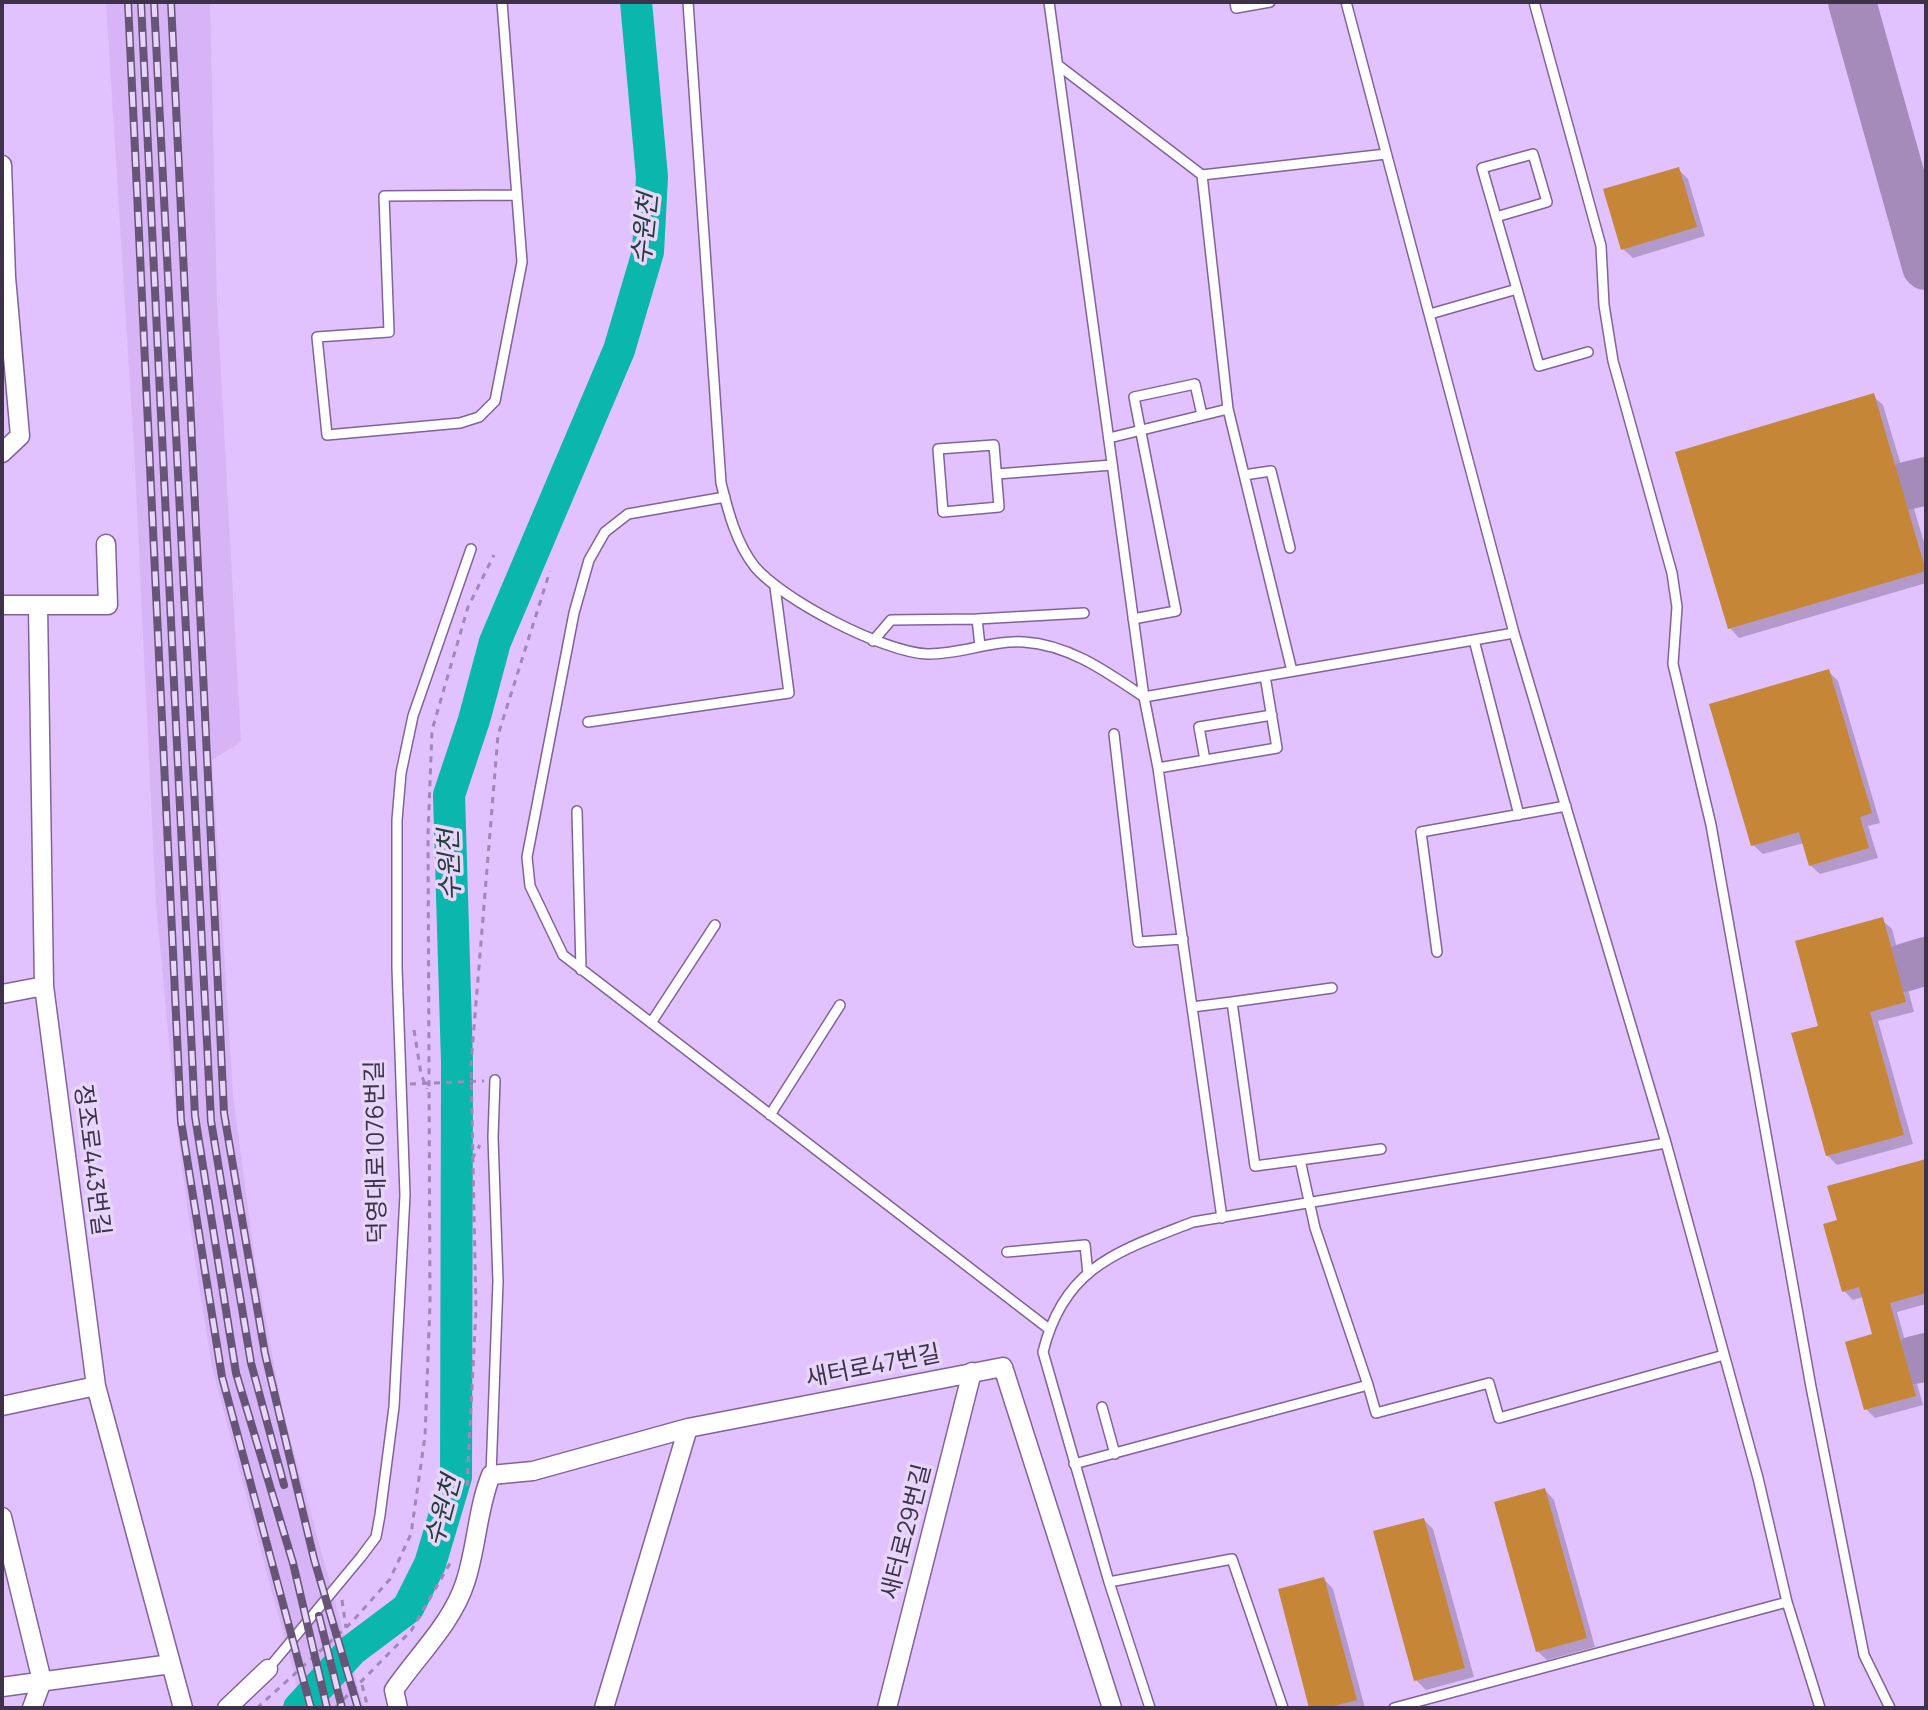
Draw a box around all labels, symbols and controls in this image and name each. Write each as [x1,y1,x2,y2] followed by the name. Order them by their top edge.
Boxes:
[627,192,665,266] water label: 수원천
[434,829,468,901] water label: 수원천
[361,1060,393,1244] street label: 덕영대로1076번길
[67,1083,115,1237] street label: 정조로443번길
[803,1340,943,1394] street label: 새터로47번길
[876,1461,938,1603] street label: 새터로29번길
[420,1472,468,1550] water label: 수원천

